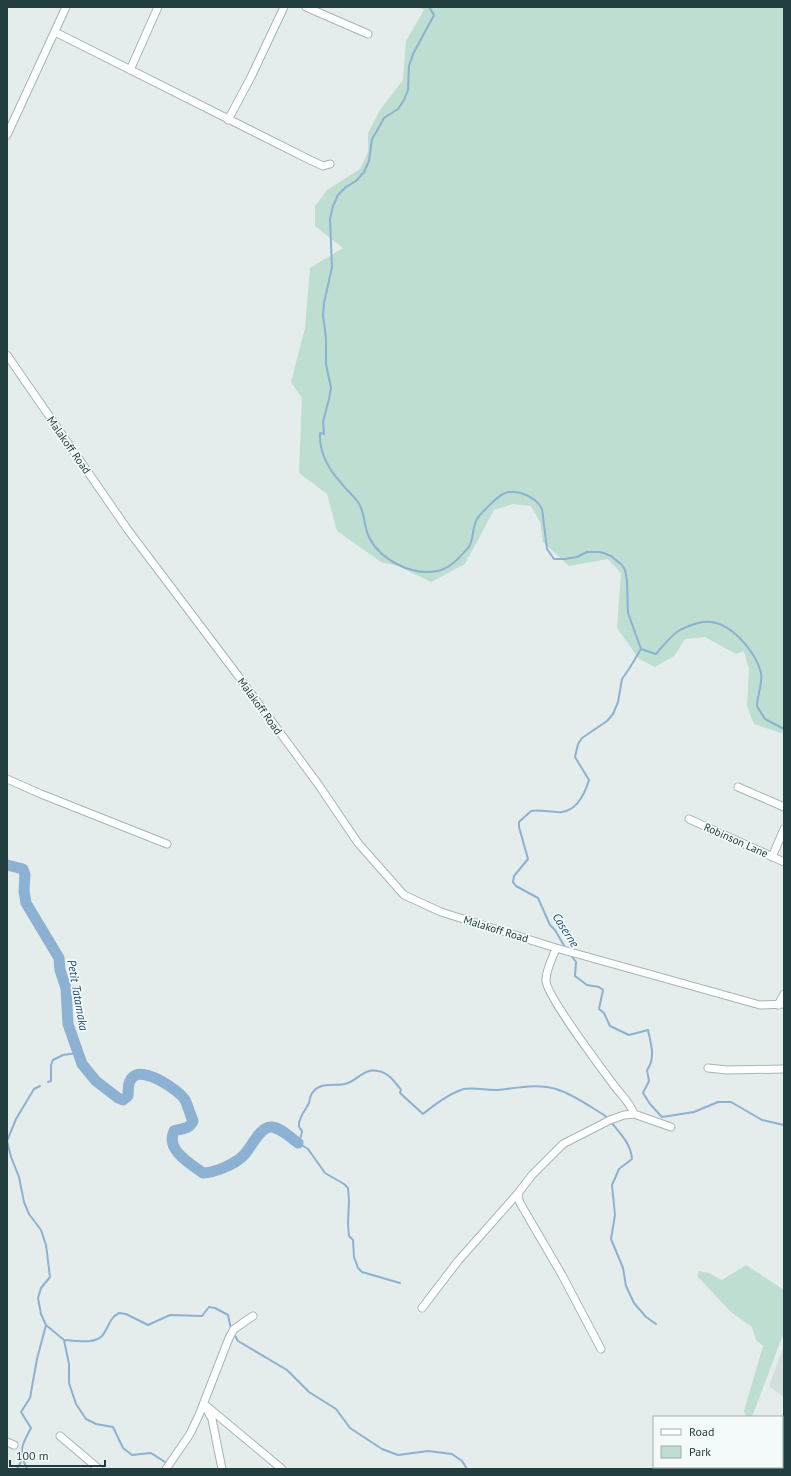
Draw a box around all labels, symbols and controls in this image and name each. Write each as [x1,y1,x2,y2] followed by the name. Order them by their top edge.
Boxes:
[44,414,94,477] street label: Malakoff Road
[235,675,285,737] street label: Malakoff Road
[702,820,771,861] street label: Robinson Lane
[549,910,583,950] water label: Caserne
[462,913,530,946] street label: Malakoff Road
[64,958,92,1032] water label: Petit Tatamaka
[653,1416,783,1468] legend
[689,1424,714,1439] text: Road
[10,1442,105,1468] scale bar
[689,1444,711,1459] text: Park
[16,1448,49,1463] text: 100 m

